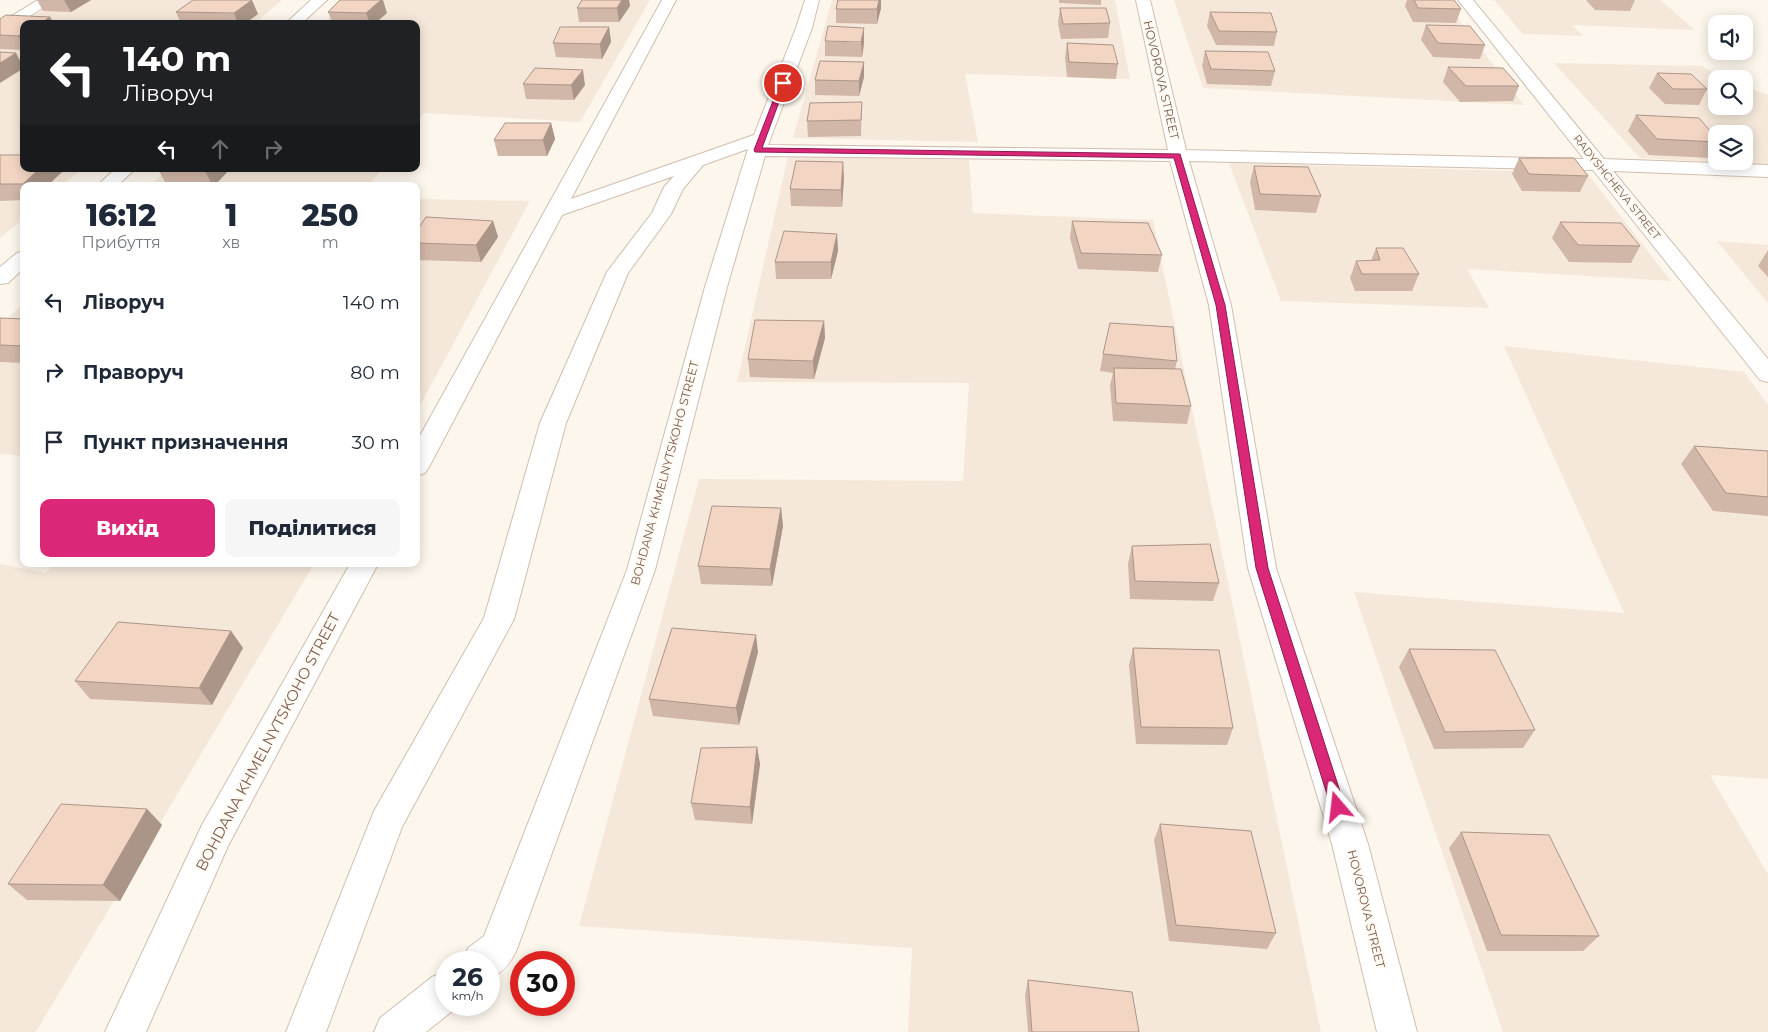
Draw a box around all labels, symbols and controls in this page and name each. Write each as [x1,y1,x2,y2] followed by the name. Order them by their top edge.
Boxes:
[1708,15,1753,170] map controls
[1708,15,1753,60] button: sound
[1140,19,1183,141] street label: HOVOROVA STREET
[123,37,231,80] text: 140 m
[40,40,105,105] icon: left
[762,62,804,104] pin
[769,69,797,97] icon: arrive
[1708,70,1753,115] button: search
[123,80,214,107] text: Ліворуч
[1708,125,1753,170] button: layers
[1570,132,1664,243] street label: RADYSHCHEVA STREET
[153,135,181,163] icon: left
[206,135,234,163] icon: ahead
[259,135,287,163] icon: right
[86,197,156,234] text: 16:12
[225,197,237,234] text: 1
[302,197,359,234] text: 250
[81,233,161,252] text: Прибуття
[222,233,240,252] text: хв
[322,233,339,252] text: m
[40,288,68,316] icon: left
[83,291,165,314] text: Ліворуч
[343,291,400,314] text: 140 m
[40,358,68,386] icon: right
[627,359,702,587] street label: BOHDANA KHMELNYTSKOHO STREET
[83,361,184,384] text: Праворуч
[350,361,400,384] text: 80 m
[40,428,68,456] icon: arrive
[83,431,289,454] text: Пункт призначення
[352,431,400,454] text: 30 m
[40,499,215,557] button: Вихід
[225,499,400,557] button: Поділитися
[191,609,344,874] street label: BOHDANA KHMELNYTSKOHO STREET
[1311,780,1363,832] position arrow
[1344,848,1389,970] street label: HOVOROVA STREET
[510,951,575,1016] speed limit sign: 30
[452,962,483,992] text: 26
[451,988,484,1003] text: km/h

